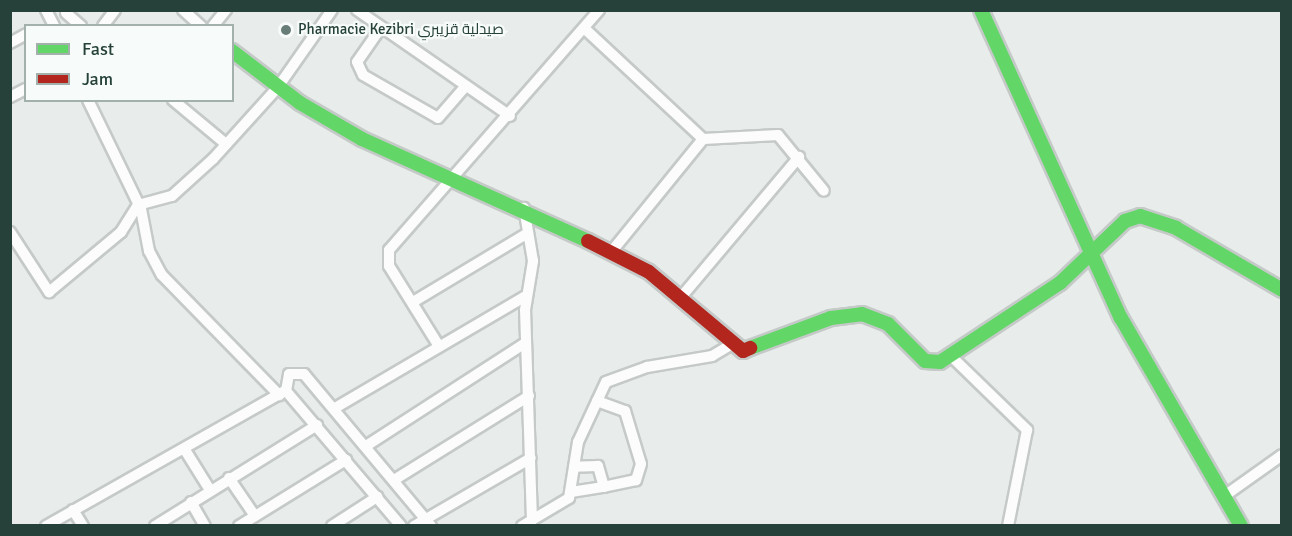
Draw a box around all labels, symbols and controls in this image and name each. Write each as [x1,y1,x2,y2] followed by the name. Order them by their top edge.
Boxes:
[298,21,504,39] place label: Pharmacie Kezibri صيدلية قزيبري
[279,23,293,37] marker: Pharmacie Kezibri صيدلية قزيبري
[24,24,234,102] legend
[82,38,114,60] text: Fast
[82,68,113,90] text: Jam

